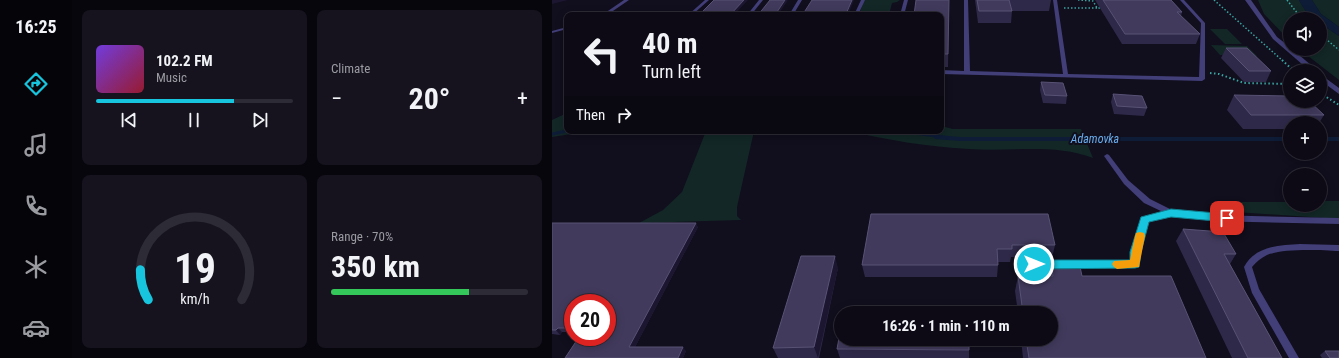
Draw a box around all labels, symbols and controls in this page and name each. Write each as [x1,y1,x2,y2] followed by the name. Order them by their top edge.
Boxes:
[1283,12,1327,212] map controls
[1283,12,1327,56] button: sound
[15,16,57,37] text: 16:25
[642,27,698,60] text: 40 m
[576,28,628,80] icon: left
[156,52,213,70] text: 102.2 FM
[331,61,370,76] text: Climate
[642,61,701,82] text: Turn left
[1283,64,1327,108] button: layers
[22,70,50,98] icon: directions
[156,70,187,85] text: Music
[409,81,451,116] text: 20°
[331,86,342,111] text: −
[517,86,528,111] text: +
[613,104,635,126] icon: right
[576,106,605,124] text: Then
[118,109,140,131] icon: previous
[183,109,205,131] icon: pause
[249,109,271,131] icon: next
[1283,116,1327,160] button: +
[22,131,50,159] icon: music
[1070,132,1119,146] water label: Adamovka
[1283,168,1327,212] button: −
[22,192,50,220] icon: phone
[1210,201,1244,235] pin
[1216,207,1238,229] icon: arrive
[331,229,393,244] text: Range · 70%
[173,243,216,292] text: 19
[1013,243,1055,285] position arrow
[331,249,420,284] text: 350 km
[22,253,50,281] icon: climate
[180,290,209,306] text: km/h
[564,294,616,346] speed limit sign: 20
[22,314,50,342] icon: car
[882,317,1010,335] text: 16:26 · 1 min · 110 m

